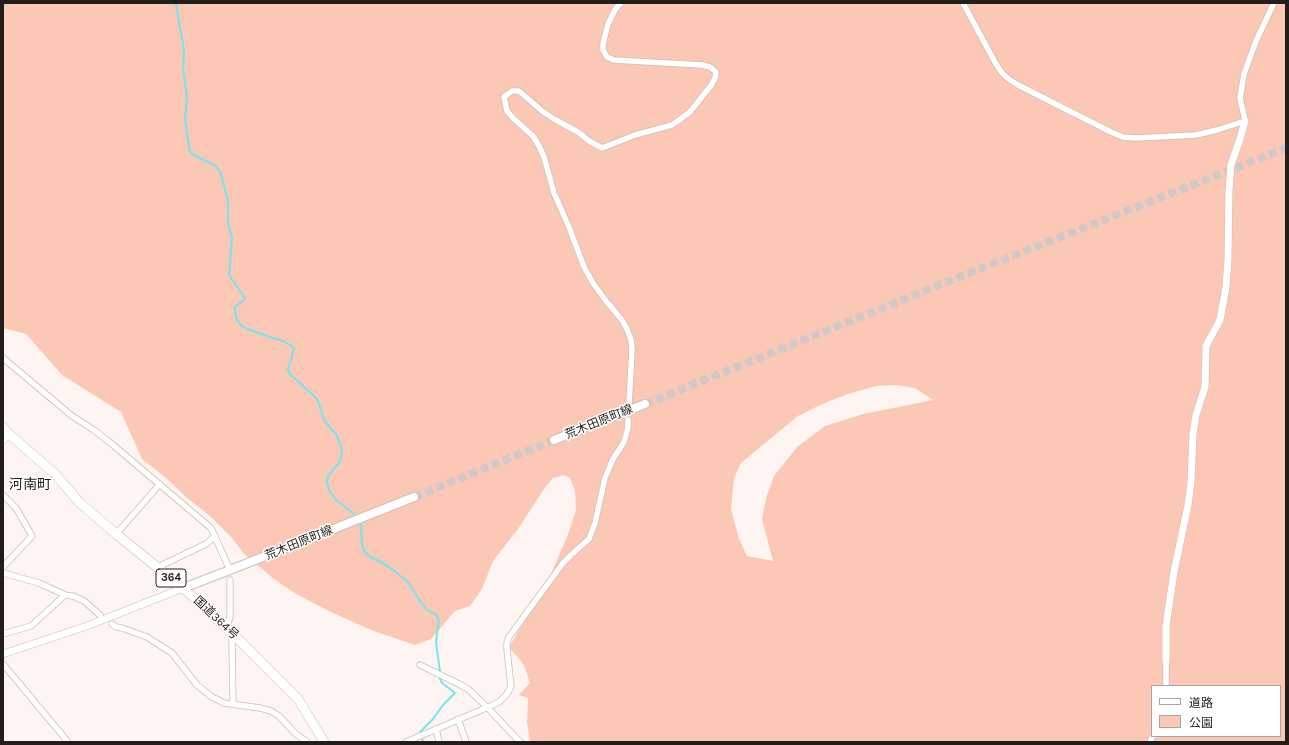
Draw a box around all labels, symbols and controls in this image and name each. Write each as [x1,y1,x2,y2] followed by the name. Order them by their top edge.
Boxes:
[563,402,635,442] street label: 荒木田原町線
[9,477,51,493] district label: 河南町
[263,523,335,563] street label: 荒木田原町線
[156,569,186,587] road number: 364
[190,593,242,643] street label: 国道364号
[1151,685,1281,737] legend
[1189,696,1213,710] text: 道路
[1189,716,1213,730] text: 公園

